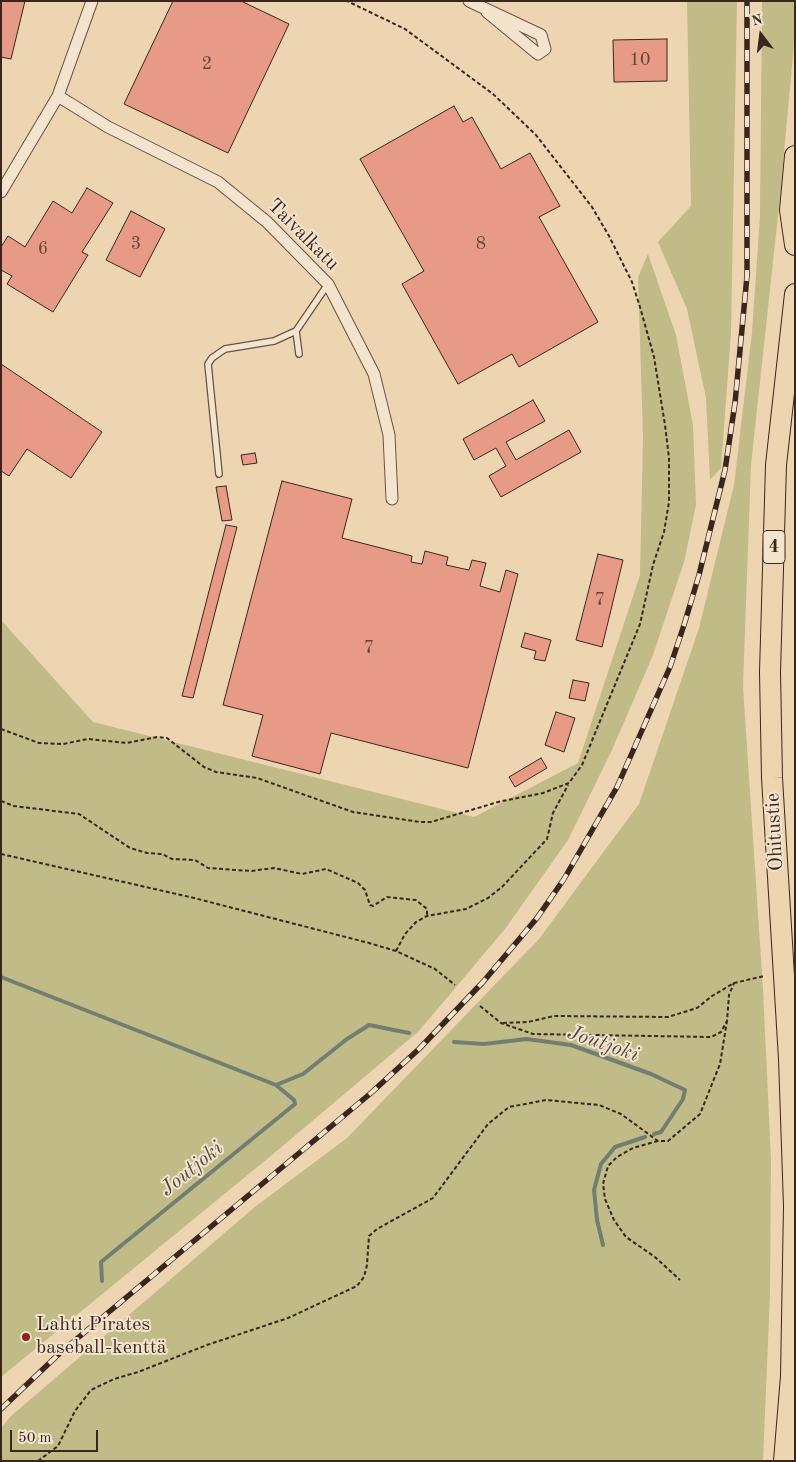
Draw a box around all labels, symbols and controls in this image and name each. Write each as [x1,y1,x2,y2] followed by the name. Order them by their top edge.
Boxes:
[736,10,786,60] north arrow
[750,12,764,29] text: N
[630,49,650,71] house number: 10
[202,53,212,75] house number: 2
[262,194,344,276] street label: Taivalkatu
[131,233,141,255] house number: 3
[476,233,486,255] house number: 8
[38,238,48,260] house number: 6
[763,530,785,564] road number: 4
[595,589,605,611] house number: 7
[364,637,374,659] house number: 7
[761,792,789,872] street label: Ohitustie
[564,1020,642,1068] water label: Joutjoki
[155,1136,229,1202] water label: Joutjoki
[36,1313,167,1360] place label: Lahti Pirates baseball-kenttä
[20,1331,32,1343] marker: Lahti Pirates baseball-kenttä
[12,1420,100,1452] scale bar
[18,1431,52,1446] text: 50 m

